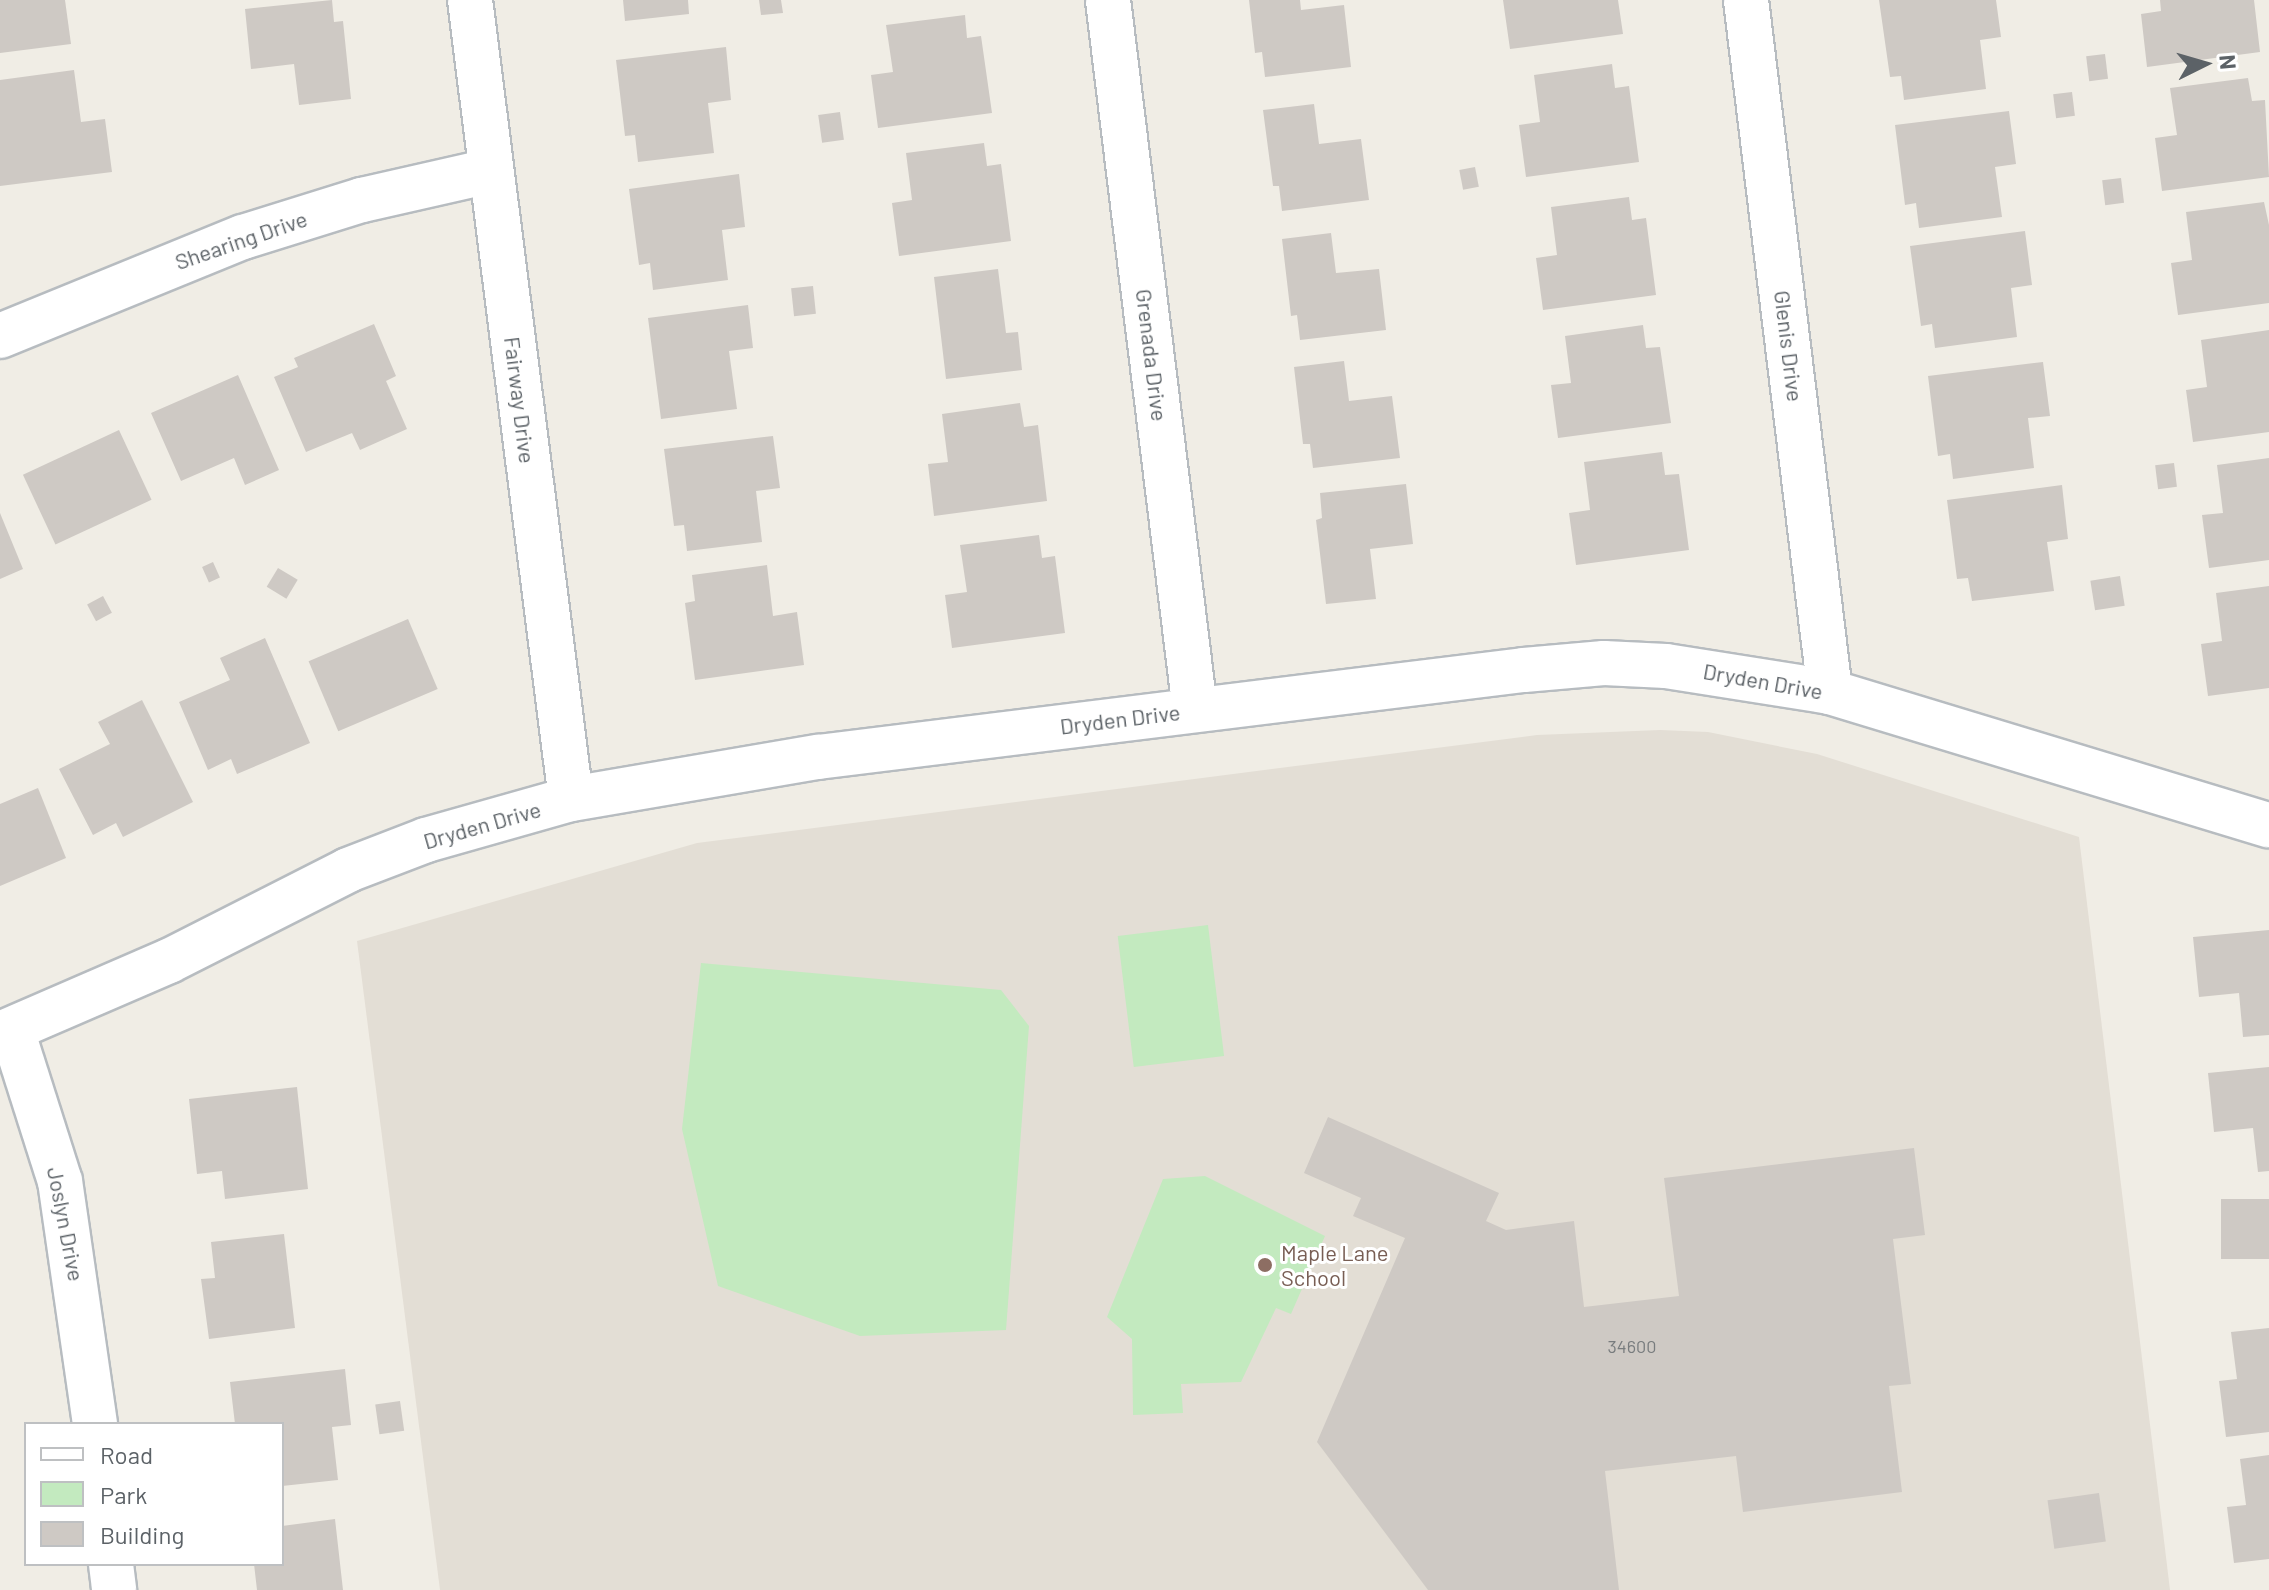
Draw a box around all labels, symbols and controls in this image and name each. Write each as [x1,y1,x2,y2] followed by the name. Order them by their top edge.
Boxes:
[2165,24,2245,104] north arrow
[2215,53,2242,70] text: N
[171,205,311,275] street label: Shearing Drive
[1131,287,1173,423] street label: Grenada Drive
[1769,289,1809,403] street label: Glenis Drive
[499,335,541,465] street label: Fairway Drive
[1701,657,1825,705] street label: Dryden Drive
[1058,699,1182,739] street label: Dryden Drive
[420,796,544,854] street label: Dryden Drive
[42,1165,90,1283] street label: Joslyn Drive
[1281,1239,1388,1290] place label: Maple Lane School
[1256,1256,1274,1274] marker: Maple Lane School
[1608,1335,1656,1357] house number: 34600
[24,1422,284,1566] legend
[100,1440,153,1469] text: Road
[100,1480,147,1509] text: Park
[100,1520,184,1549] text: Building

